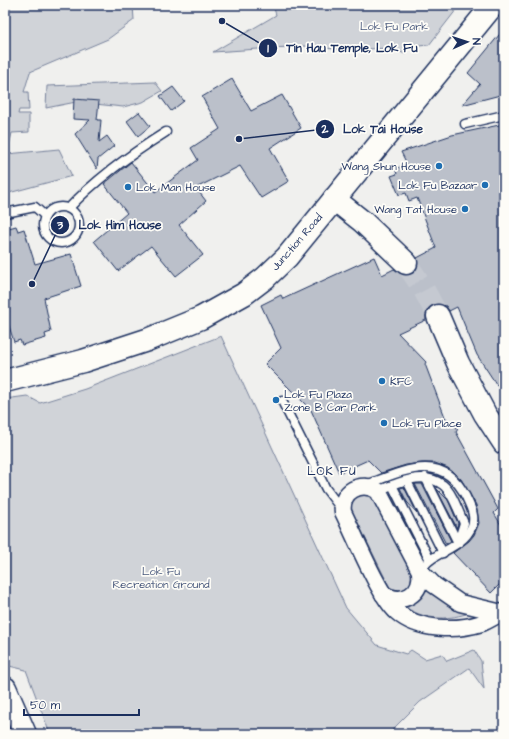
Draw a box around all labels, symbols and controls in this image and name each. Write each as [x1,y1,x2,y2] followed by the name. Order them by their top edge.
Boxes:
[360,19,428,34] park label: Lok Fu Park
[447,22,487,62] north arrow
[258,36,426,60] callout: Tin Hau Temple, Lok Fu
[469,38,484,45] text: N
[267,40,269,57] text: 1
[285,40,418,58] text: Tin Hau Temple, Lok Fu
[315,117,431,141] callout: Lok Tai House
[321,121,329,138] text: 2
[343,121,424,138] text: Lok Tai House
[342,159,431,175] place label: Wang Shun House
[434,161,444,171] marker: Wang Shun House
[398,178,477,193] place label: Lok Fu Bazaar
[136,180,216,195] place label: Lok Man House
[480,180,490,190] marker: Lok Fu Bazaar
[123,182,133,192] marker: Lok Man House
[374,202,457,218] place label: Wang Tat House
[460,204,470,214] marker: Wang Tat House
[268,210,326,274] street label: Junction Road
[50,213,169,237] callout: Lok Him House
[56,217,64,234] text: 3
[78,217,162,234] text: Lok Him House
[390,374,412,389] place label: KFC
[377,376,387,386] marker: KFC
[284,387,376,415] place label: Lok Fu Plaza Zone B Car Park
[271,395,281,405] marker: Lok Fu Plaza Zone B Car Park
[392,416,462,431] place label: Lok Fu Place
[379,418,389,428] marker: Lok Fu Place
[307,463,357,480] district label: LOK FU
[112,564,210,592] park label: Lok Fu Recreation Ground
[24,691,139,717] scale bar
[30,697,61,714] text: 50 m

